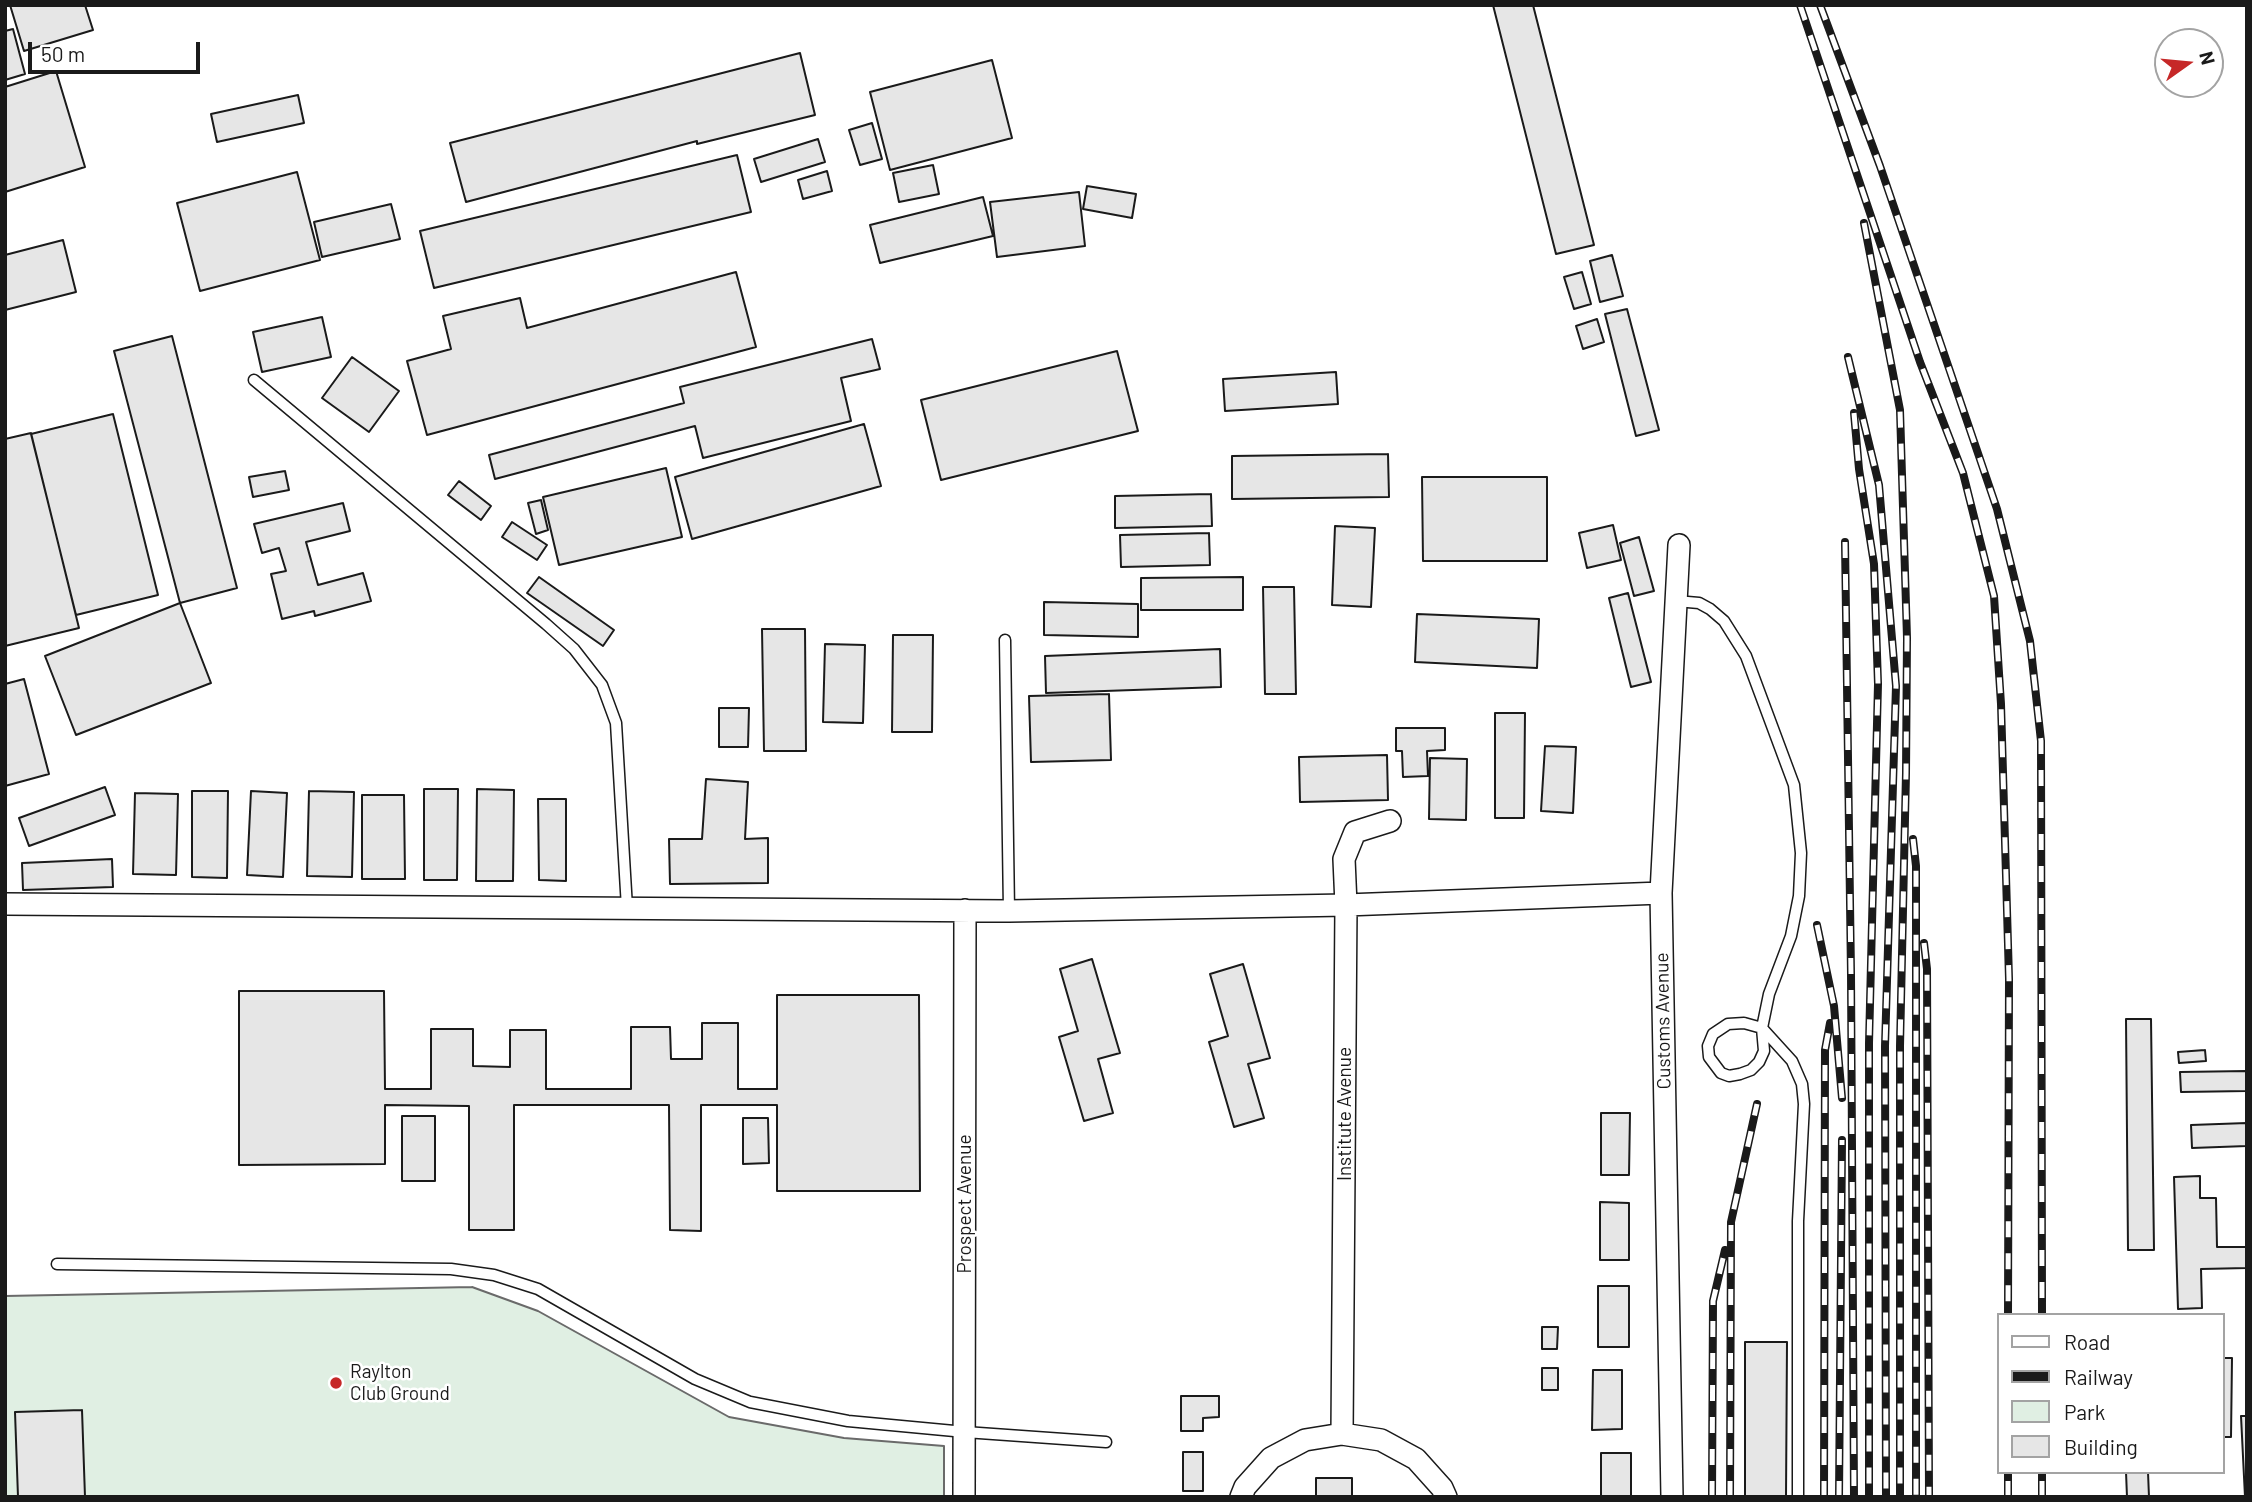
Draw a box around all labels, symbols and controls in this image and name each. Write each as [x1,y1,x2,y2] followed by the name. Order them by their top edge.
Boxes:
[32,28,203,72] scale bar
[2154,28,2224,98] north arrow
[41,41,85,66] text: 50 m
[2195,49,2221,67] text: N
[1650,952,1676,1090] street label: Customs Avenue
[1334,1047,1356,1181] street label: Institute Avenue
[954,1134,976,1274] street label: Prospect Avenue
[1996,1313,2224,1474] legend
[2064,1329,2110,1354] text: Road
[350,1361,450,1405] place label: Raylton Club Ground
[2064,1364,2133,1389] text: Railway
[328,1375,344,1391] marker: Raylton Club Ground
[2064,1399,2105,1424] text: Park
[2064,1434,2138,1459] text: Building

